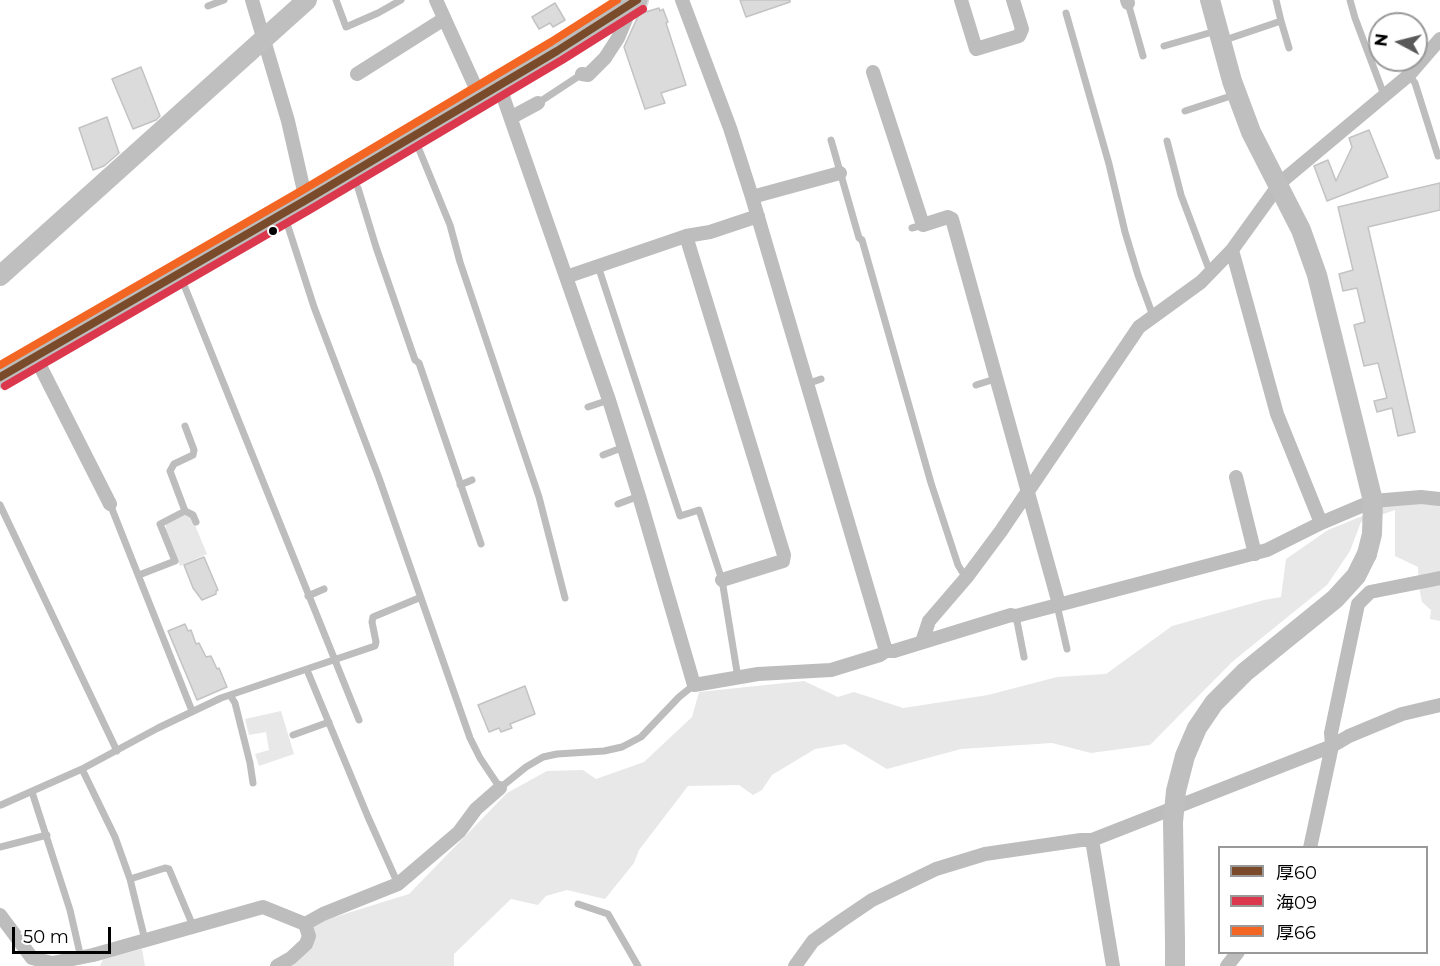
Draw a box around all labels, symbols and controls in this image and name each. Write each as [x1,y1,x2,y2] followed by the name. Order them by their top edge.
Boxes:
[1368,12,1428,72] north arrow
[1371,32,1392,48] text: N
[267,225,279,237] unlabelled marker
[1218,846,1428,954] legend
[1276,862,1317,884] text: 厚60
[1276,892,1317,914] text: 海09
[15,915,114,953] scale bar
[1276,922,1316,944] text: 厚66
[23,926,69,948] text: 50 m

